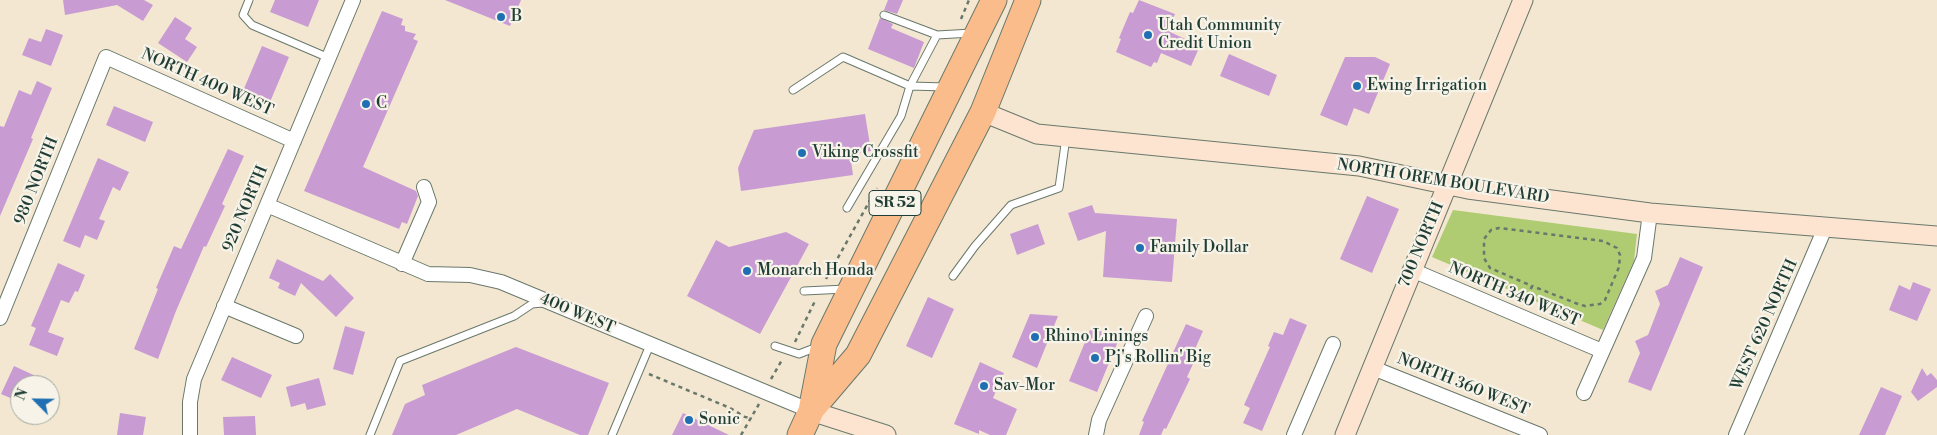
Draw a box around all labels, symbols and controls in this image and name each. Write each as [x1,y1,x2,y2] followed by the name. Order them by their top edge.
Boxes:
[511,7,522,27] place label: B
[495,11,507,23] marker: B
[1158,16,1282,54] place label: Utah Community Credit Union
[1142,29,1154,41] marker: Utah Community Credit Union
[138,45,276,121] street label: NORTH 400 WEST
[1367,76,1487,96] place label: Ewing Irrigation
[1351,80,1363,92] marker: Ewing Irrigation
[376,94,387,114] place label: C
[360,98,372,110] marker: C
[11,134,63,228] street label: 980 NORTH
[812,143,919,163] place label: Viking Crossfit
[796,147,808,159] marker: Viking Crossfit
[1335,156,1551,208] street label: NORTH OREM BOULEVARD
[219,163,273,255] street label: 920 NORTH
[869,190,921,216] road number: SR 52
[1395,199,1449,291] street label: 700 NORTH
[1150,238,1249,258] place label: Family Dollar
[1134,242,1146,254] marker: Family Dollar
[1727,257,1803,393] street label: WEST 620 NORTH
[1445,259,1583,331] street label: NORTH 340 WEST
[757,261,874,281] place label: Monarch Honda
[741,265,753,277] marker: Monarch Honda
[536,290,618,338] street label: 400 WEST
[1045,327,1148,347] place label: Rhino Linings
[1029,331,1041,343] marker: Rhino Linings
[1105,348,1211,368] place label: Pj's Rollin' Big
[1394,350,1532,420] street label: NORTH 360 WEST
[1089,352,1101,364] marker: Pj's Rollin' Big
[10,375,60,425] north arrow
[994,376,1055,396] place label: Sav-Mor
[978,380,990,392] marker: Sav-Mor
[12,386,33,403] text: N
[699,410,740,430] place label: Sonic
[683,414,695,426] marker: Sonic

